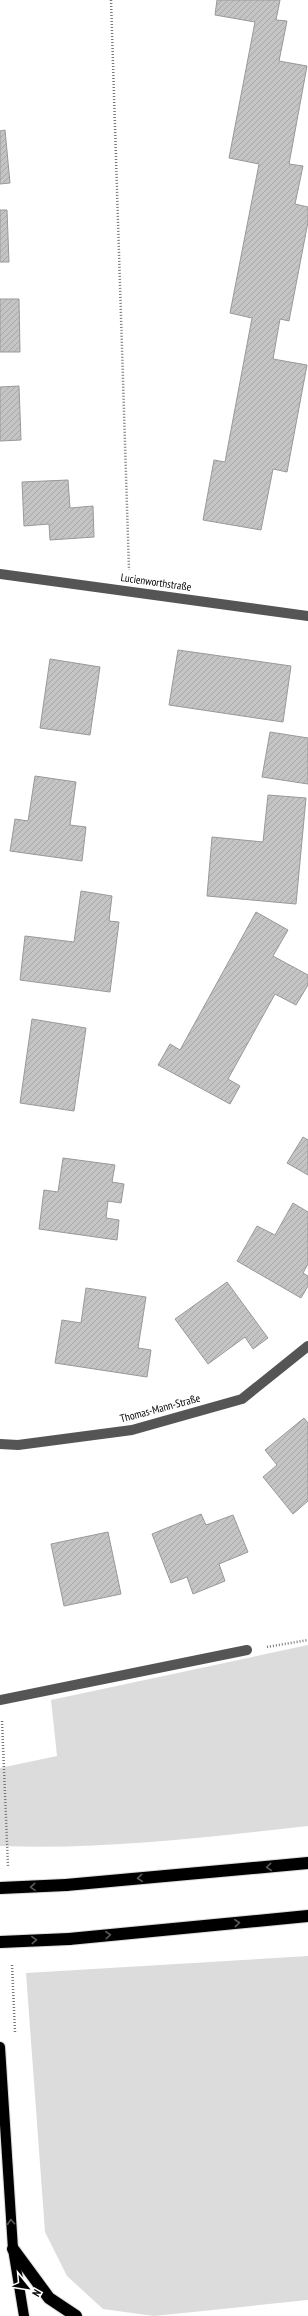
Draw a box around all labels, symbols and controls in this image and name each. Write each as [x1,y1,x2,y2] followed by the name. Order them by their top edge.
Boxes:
[120,570,193,594] street label: Lucienworthstraße
[118,1390,202,1425] street label: Thomas-Mann-Straße
[266,1862,272,1871] one-way arrow
[137,1874,143,1883] one-way arrow
[30,1882,36,1891] one-way arrow
[234,1918,240,1927] one-way arrow
[105,1931,111,1940] one-way arrow
[31,1936,37,1945] one-way arrow
[7,2219,16,2225] one-way arrow
[8,2268,48,2308] north arrow
[29,2287,44,2299] text: N

